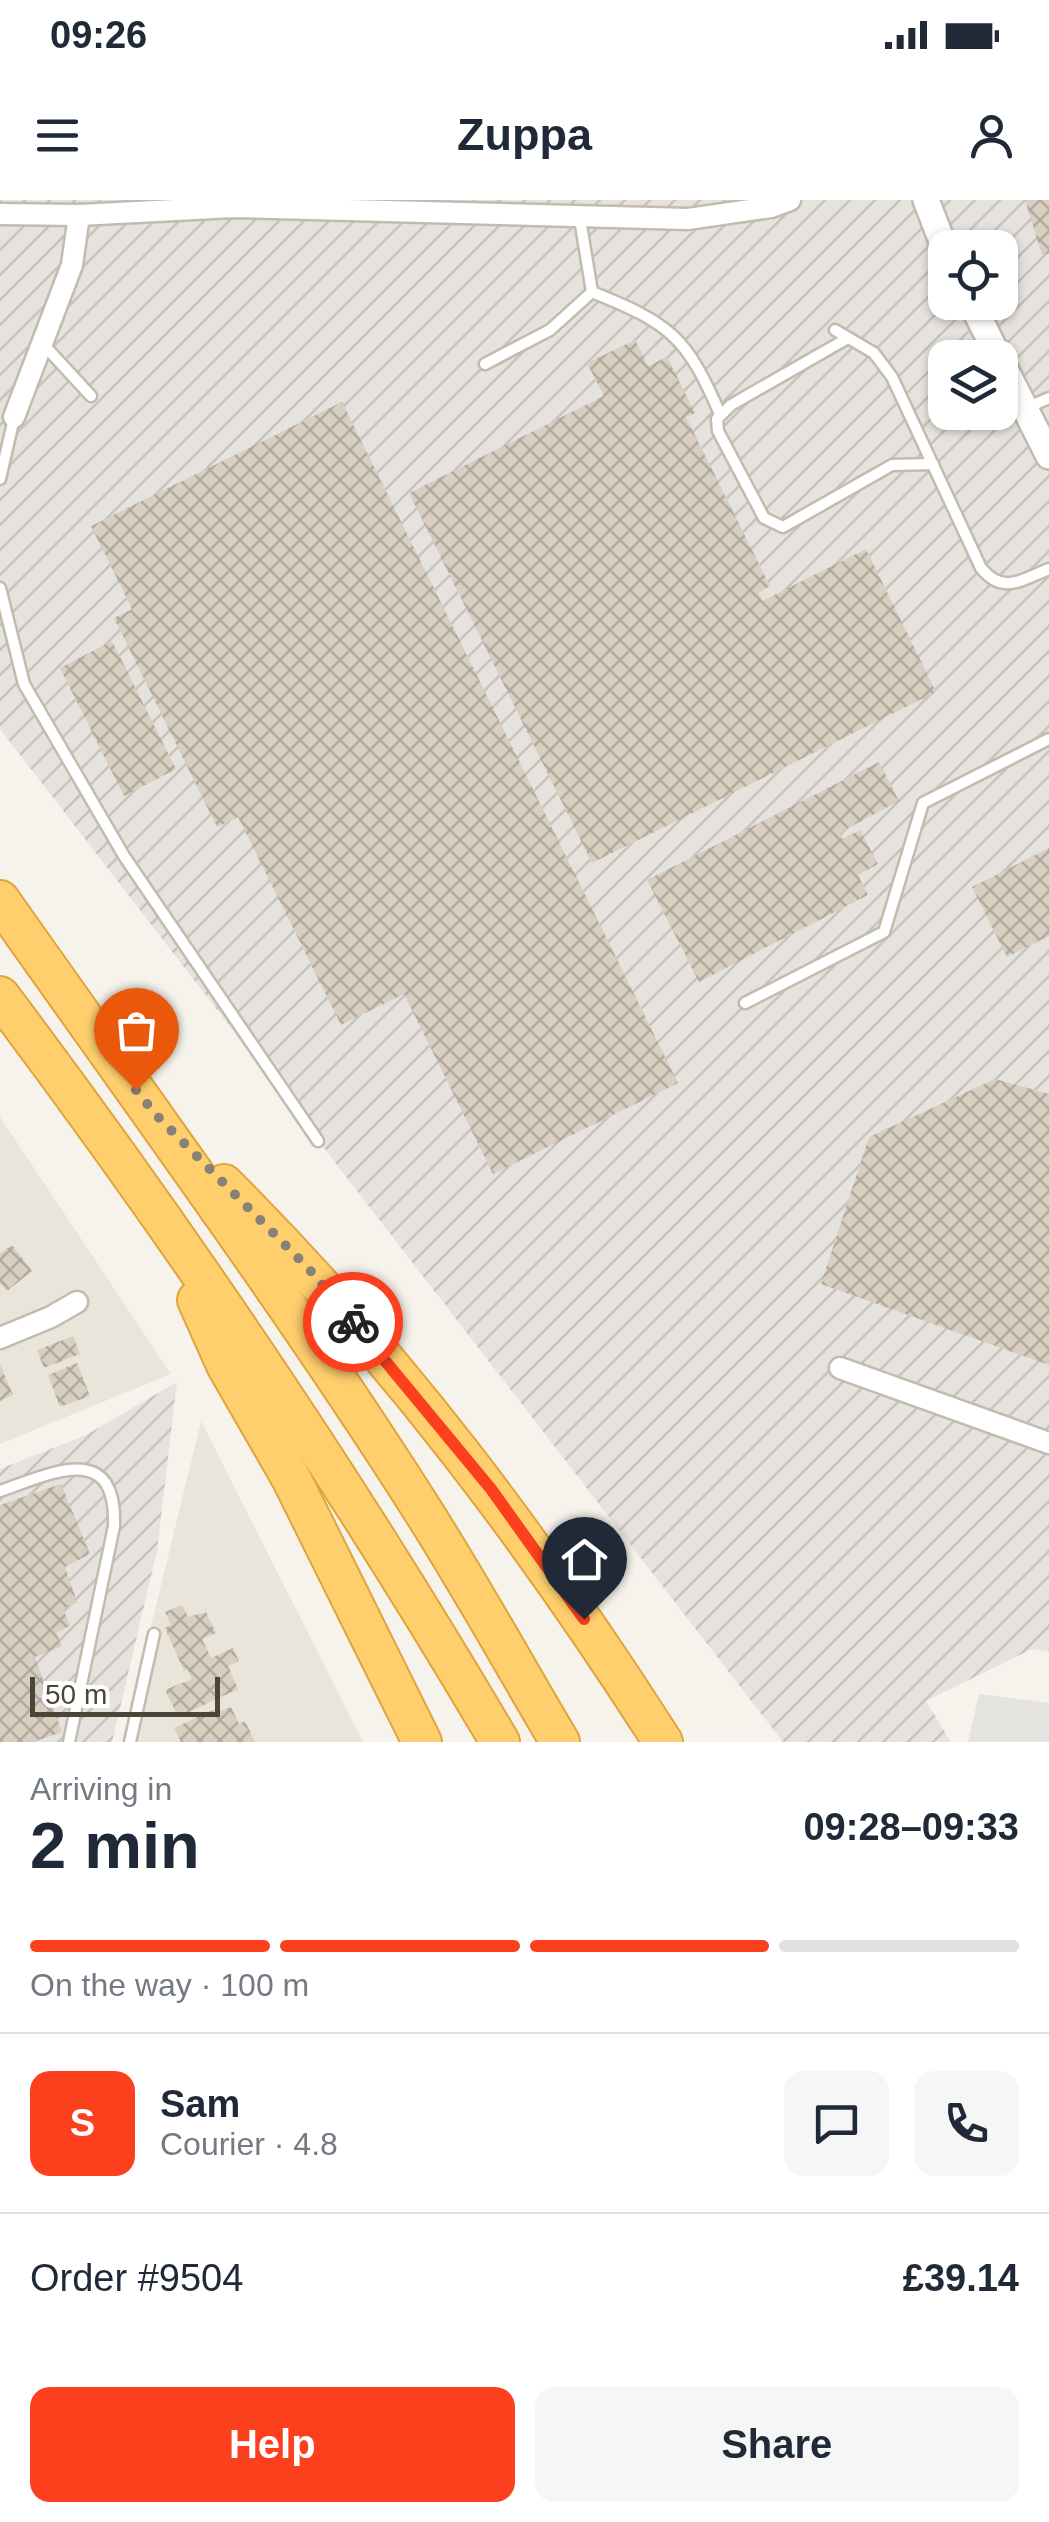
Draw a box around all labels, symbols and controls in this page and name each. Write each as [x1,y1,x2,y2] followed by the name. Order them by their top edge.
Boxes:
[50,14,147,56] text: 09:26
[30,108,85,163] icon: menu
[964,108,1019,163] icon: person
[457,109,592,160] text: Zuppa
[928,230,1018,430] map controls
[928,230,1018,320] button: locate
[928,340,1018,430] button: layers
[94,988,179,1091] pin
[109,1003,164,1058] icon: bag
[303,1272,403,1372] courier
[326,1295,381,1350] icon: bike
[542,1517,627,1620] pin
[557,1532,612,1587] icon: home
[30,1672,220,1716] scale bar
[45,1679,107,1710] text: 50 m
[30,1771,172,1807] text: Arriving in
[803,1806,1019,1848] text: 09:28–09:33
[30,1809,200,1882] text: 2 min
[30,1967,309,2003] text: On the way · 100 m
[784,2071,889,2176] button: chat
[914,2071,1019,2176] button: phone
[160,2083,240,2125] text: Sam
[70,2102,95,2144] text: S
[160,2126,338,2162] text: Courier · 4.8
[30,2257,243,2299] text: Order #9504
[903,2257,1019,2299] text: £39.14
[30,2387,515,2502] button: Help
[535,2387,1019,2502] button: Share

